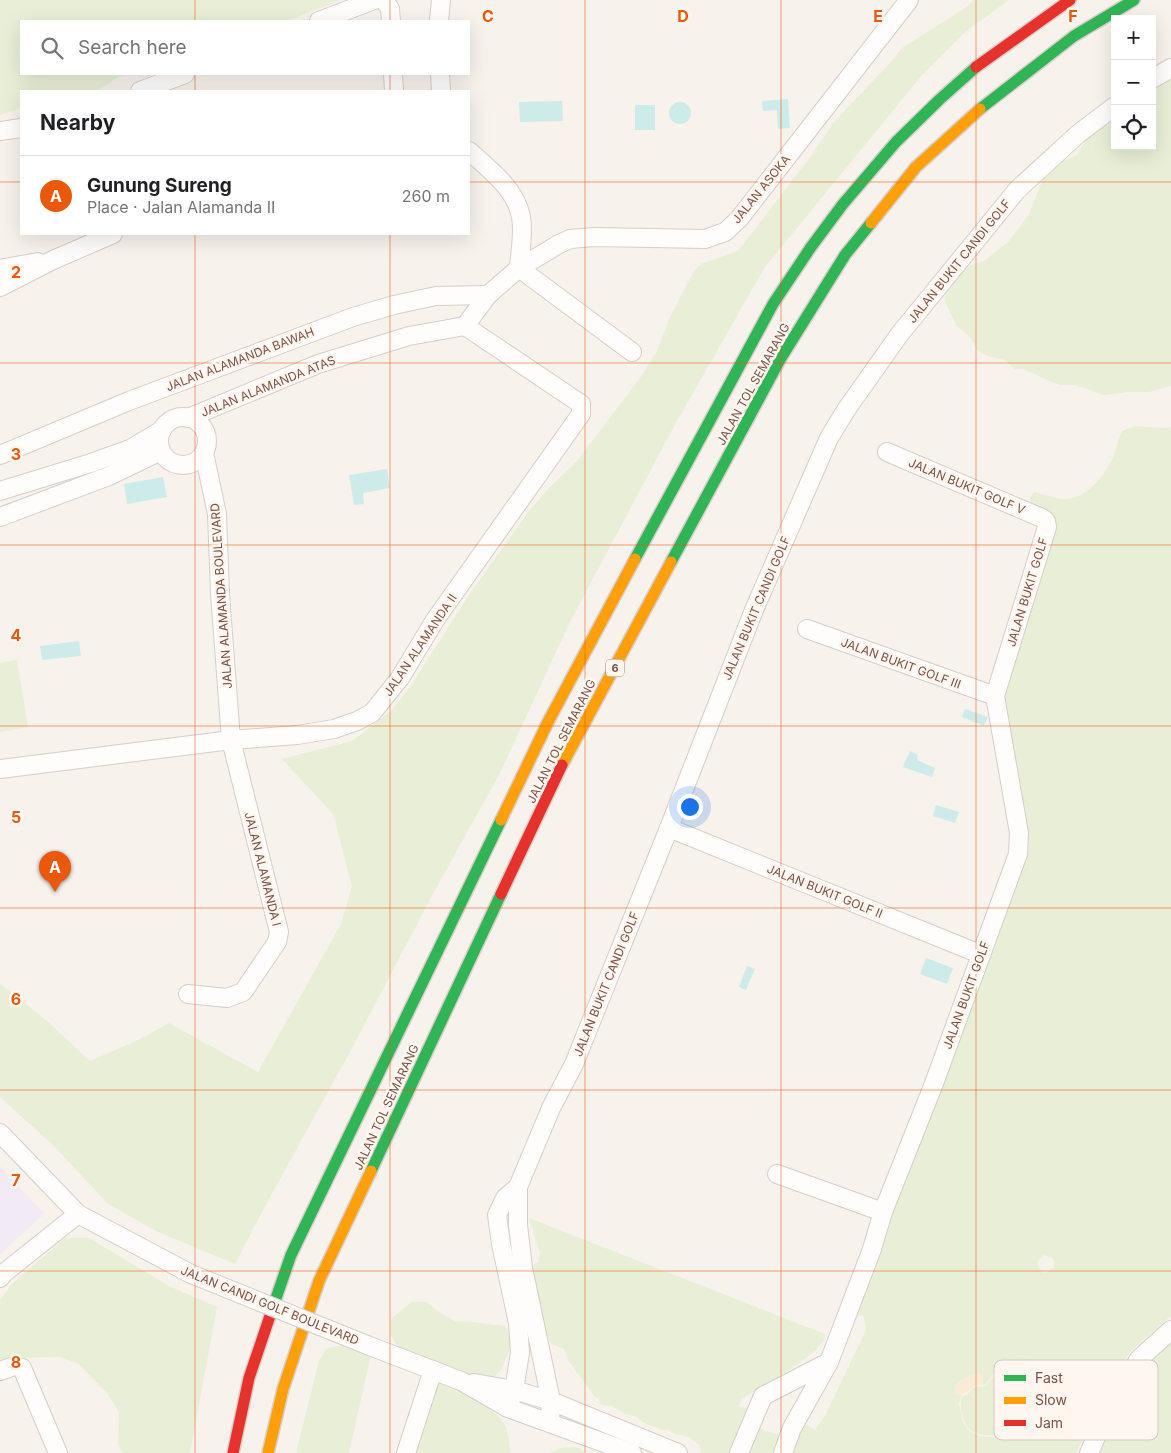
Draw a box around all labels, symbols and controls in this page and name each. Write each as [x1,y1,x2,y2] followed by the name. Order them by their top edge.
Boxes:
[482,6,494,26] text: C
[677,6,689,26] text: D
[873,6,883,26] text: E
[1068,6,1078,26] text: F
[1111,15,1156,150] map controls
[1111,15,1156,60] button: +
[20,20,470,75] search box
[38,34,66,62] icon: search
[78,36,187,59] text: Search here
[1111,60,1156,105] button: −
[1111,105,1156,150] button: locate
[40,110,115,135] text: Nearby
[729,152,793,226] street label: JALAN ASOKA
[87,174,232,197] text: Gunung Sureng
[50,186,62,206] text: A
[402,186,450,206] text: 260 m
[905,196,1013,326] street label: JALAN BUKIT CANDI GOLF
[87,197,275,217] text: Place · Jalan Alamanda II
[11,262,21,282] text: 2
[713,320,793,448] street label: JALAN TOL SEMARANG
[164,324,316,394] street label: JALAN ALAMANDA BAWAH
[199,352,338,420] street label: JALAN ALAMANDA ATAS
[11,444,21,464] text: 3
[906,455,1028,517] street label: JALAN BUKIT GOLF V
[207,503,235,689] street label: JALAN ALAMANDA BOULEVARD
[719,534,793,682] street label: JALAN BUKIT CANDI GOLF
[1003,536,1051,648] street label: JALAN BUKIT GOLF
[380,591,460,699] street label: JALAN ALAMANDA II
[11,625,22,645] text: 4
[839,634,963,692] street label: JALAN BUKIT GOLF III
[606,660,624,676] road number: 6
[523,676,599,806] street label: JALAN TOL SEMARANG
[677,794,703,820] your location
[11,807,21,827] text: 5
[242,810,284,928] street label: JALAN ALAMANDA I
[39,851,71,892] pin: A
[765,861,885,921] street label: JALAN BUKIT GOLF II
[570,909,642,1059] street label: JALAN BUKIT CANDI GOLF
[940,939,992,1051] street label: JALAN BUKIT GOLF
[11,989,21,1009] text: 6
[350,1042,422,1172] street label: JALAN TOL SEMARANG
[11,1170,21,1190] text: 7
[179,1262,361,1348] street label: JALAN CANDI GOLF BOULEVARD
[11,1352,21,1372] text: 8
[994,1360,1158,1440] legend
[1035,1369,1063,1386] text: Fast
[1035,1391,1067,1408] text: Slow
[1035,1414,1063,1431] text: Jam

